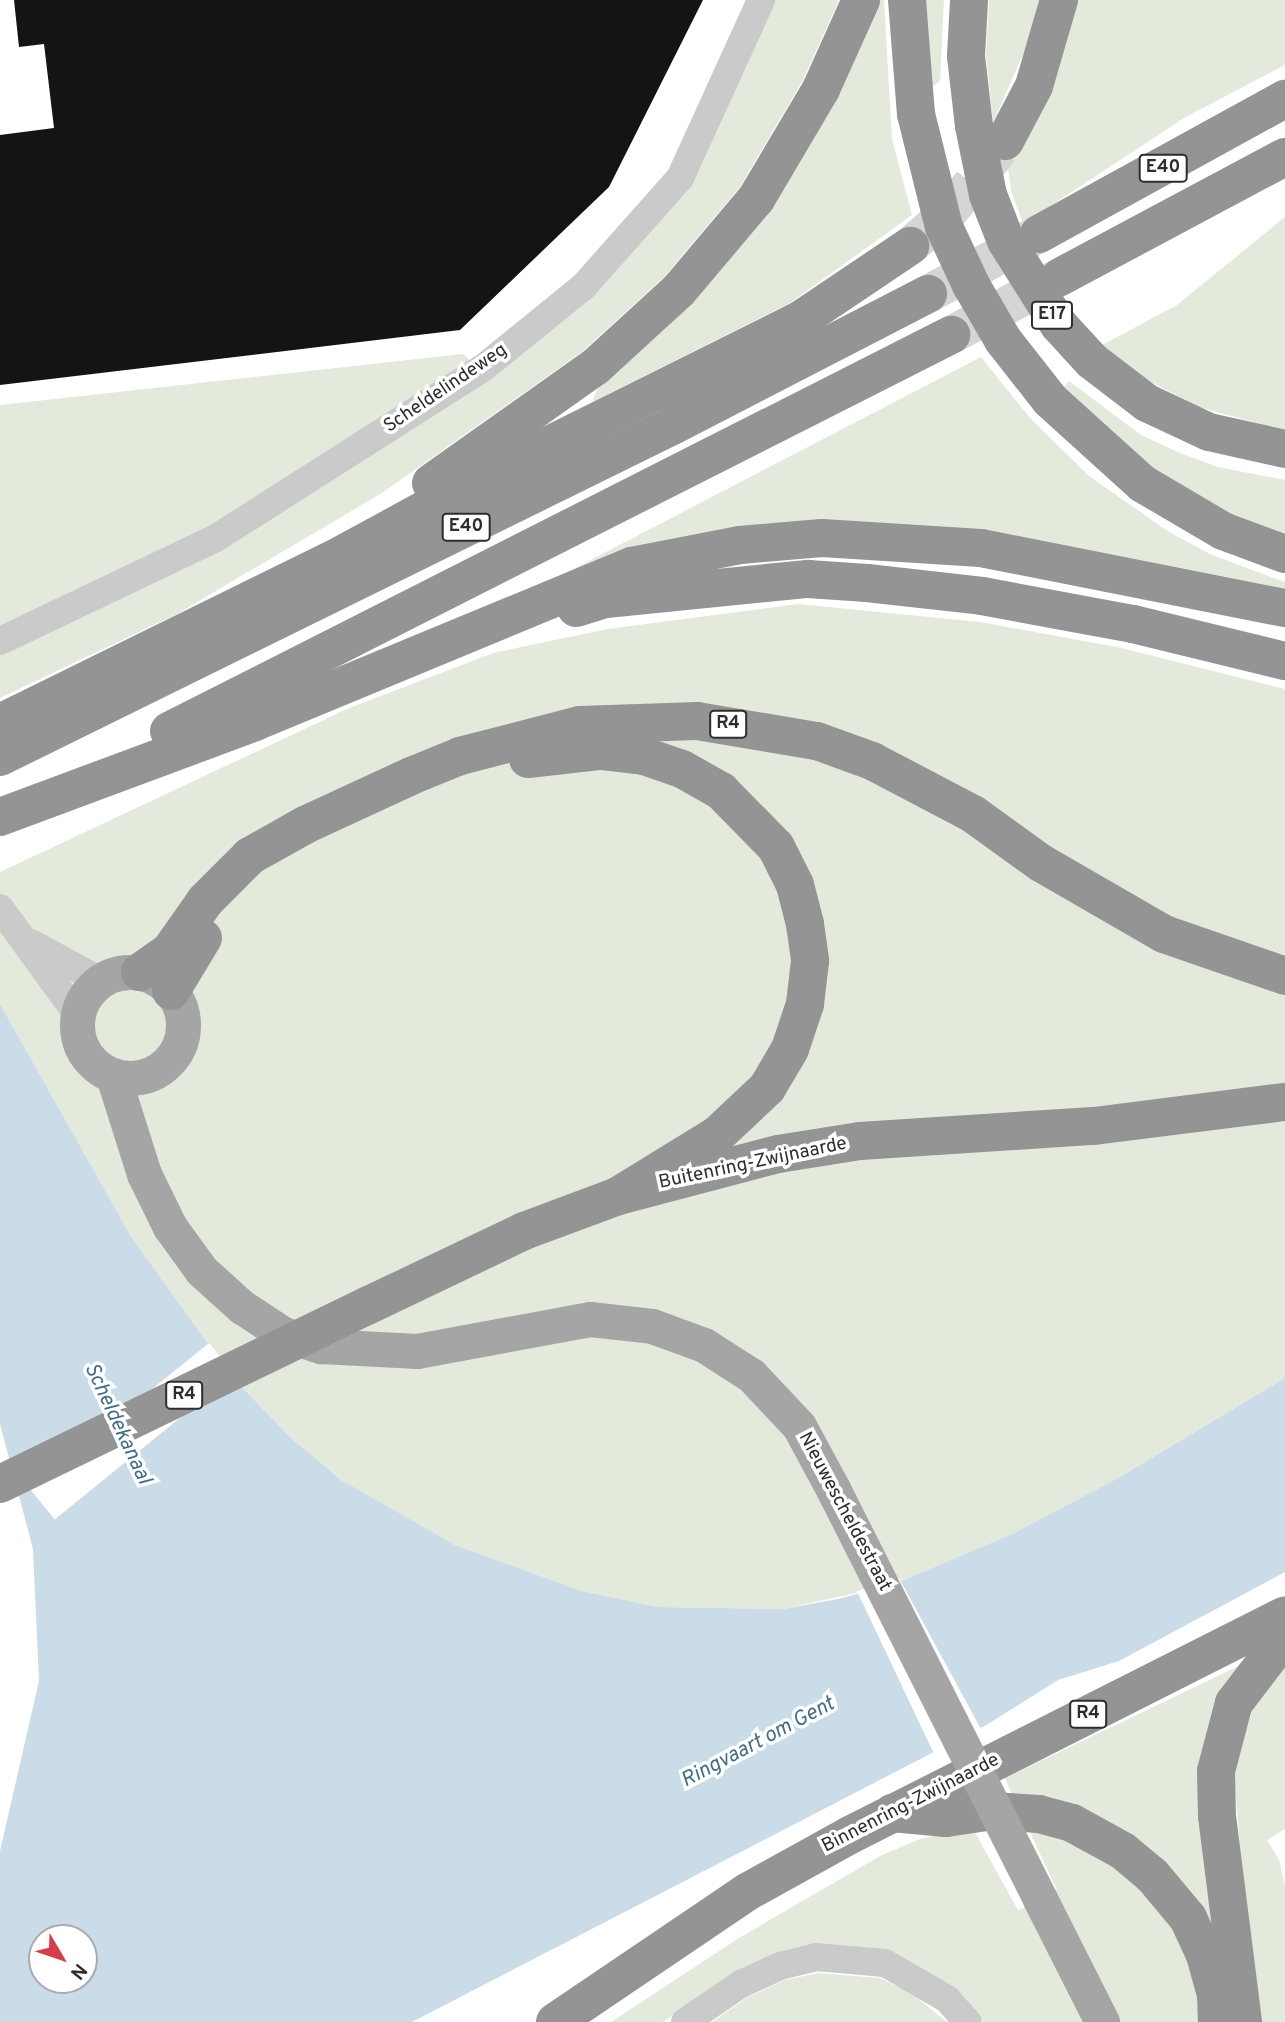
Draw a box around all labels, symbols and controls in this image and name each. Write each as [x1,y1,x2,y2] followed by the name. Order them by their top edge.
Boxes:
[1138,154,1188,182] road number: E40
[1029,300,1075,330] road number: E17
[380,339,512,439] street label: Scheldelindeweg
[442,512,490,542] road number: E40
[709,710,747,738] road number: R4
[657,1133,849,1195] street label: Buitenring-Zwijnaarde
[78,1359,156,1489] water label: Scheldekanaal
[165,1380,203,1410] road number: R4
[792,1429,896,1595] street label: Nieuwescheldestraat
[677,1692,839,1794] water label: Ringvaart om Gent
[1069,1700,1107,1728] road number: R4
[819,1749,1003,1859] street label: Binnenring-Zwijnaarde
[28,1924,98,1994] north arrow
[64,1958,91,1984] text: N

